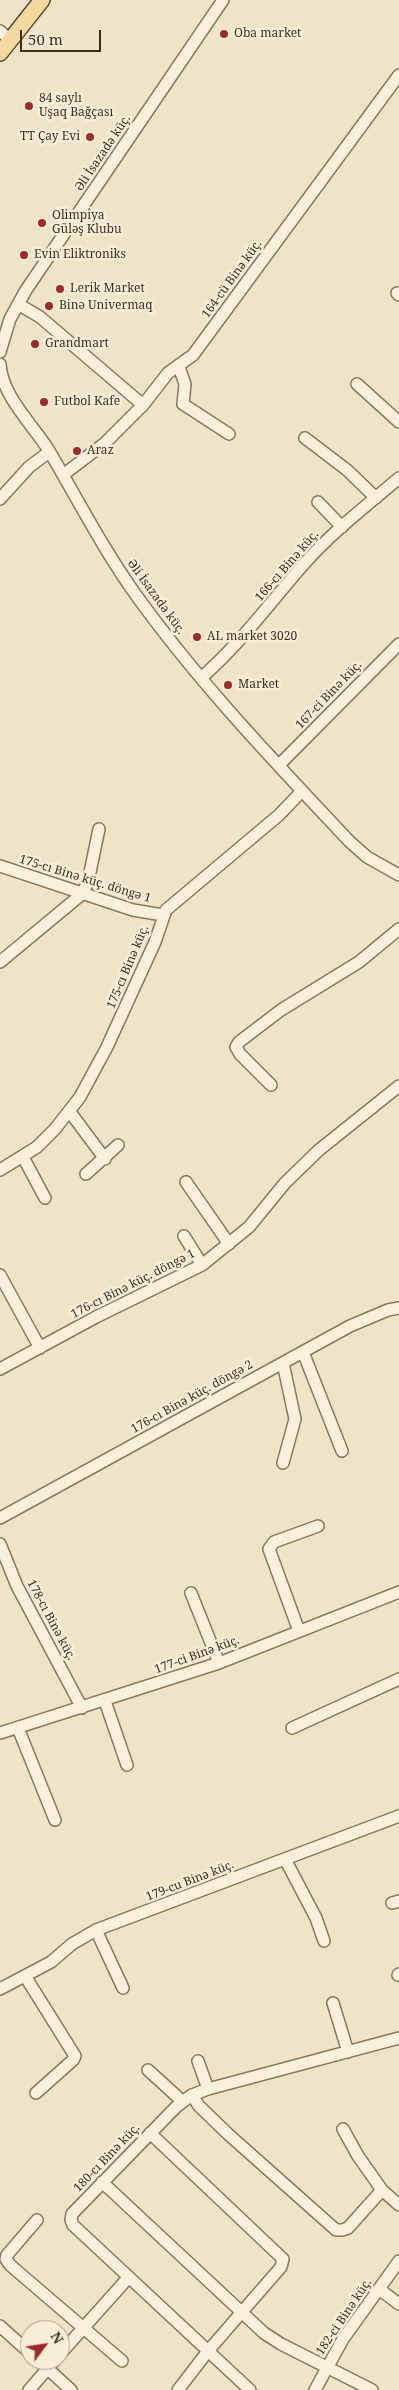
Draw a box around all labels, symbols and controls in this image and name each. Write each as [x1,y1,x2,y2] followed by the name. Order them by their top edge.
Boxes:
[22,20,104,52] scale bar
[234,27,301,41] place label: Oba market
[218,28,230,40] marker: Oba market
[28,29,63,49] text: 50 m
[39,92,113,120] place label: 84 saylı Uşaq Bağçası
[23,100,35,112] marker: 84 saylı Uşaq Bağçası
[72,112,134,194] street label: Əli İsazadə küç.
[20,130,80,144] place label: TT Çay Evi
[84,131,96,143] marker: TT Çay Evi
[52,209,122,237] place label: Olimpiya Güləş Klubu
[36,217,48,229] marker: Olimpiya Güləş Klubu
[199,237,265,321] street label: 164-cü Binə küç.
[34,248,126,262] place label: Evin Eliktroniks
[18,249,30,261] marker: Evin Eliktroniks
[70,282,145,296] place label: Lerik Market
[54,283,66,295] marker: Lerik Market
[59,299,153,313] place label: Binə Univermaq
[43,300,55,312] marker: Binə Univermaq
[45,337,109,351] place label: Grandmart
[29,338,41,350] marker: Grandmart
[54,395,120,409] place label: Futbol Kafe
[38,396,50,408] marker: Futbol Kafe
[87,444,114,458] place label: Araz
[71,445,83,457] marker: Araz
[252,528,322,604] street label: 166-cı Binə küç.
[124,557,188,637] street label: Əli İsazadə küç.
[207,630,297,644] place label: AL market 3020
[191,631,203,643] marker: AL market 3020
[293,658,365,732] street label: 167-ci Binə küç.
[238,678,279,692] place label: Market
[222,679,234,691] marker: Market
[17,852,153,906] street label: 175-cı Binə küç. döngə 1
[104,923,152,1011] street label: 175-cı Binə küç.
[69,1246,197,1322] street label: 176-cı Binə küç. döngə 1
[129,1357,255,1437] street label: 176-cı Binə küç. döngə 2
[24,1577,78,1663] street label: 178-cı Binə küç.
[153,1633,241,1677] street label: 177-ci Binə küç.
[144,1858,236,1904] street label: 179-cu Binə küç.
[71,2121,143,2195] street label: 180-cı Binə küç.
[313,2276,375,2358] street label: 182-ci Binə küç.
[20,2320,70,2370] north arrow
[46,2328,68,2347] text: N

